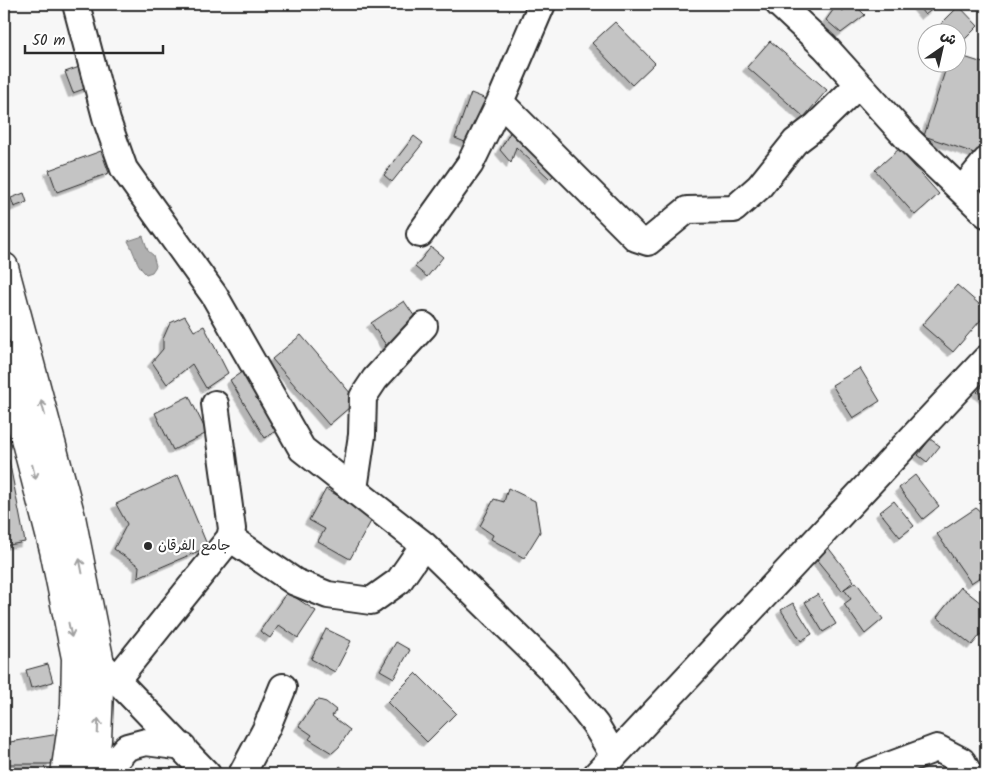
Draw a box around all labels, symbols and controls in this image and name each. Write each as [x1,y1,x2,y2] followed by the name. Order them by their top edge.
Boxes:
[25,22,162,54] scale bar
[918,22,968,72] north arrow
[936,25,961,51] text: ش
[32,29,66,53] text: 50 m
[37,400,47,416] one-way arrow
[30,463,39,479] one-way arrow
[158,535,231,557] place label: جامع الفرقان
[142,540,154,552] marker: جامع الفرقان
[76,558,85,574] one-way arrow
[66,622,75,638] one-way arrow
[93,718,102,734] one-way arrow

